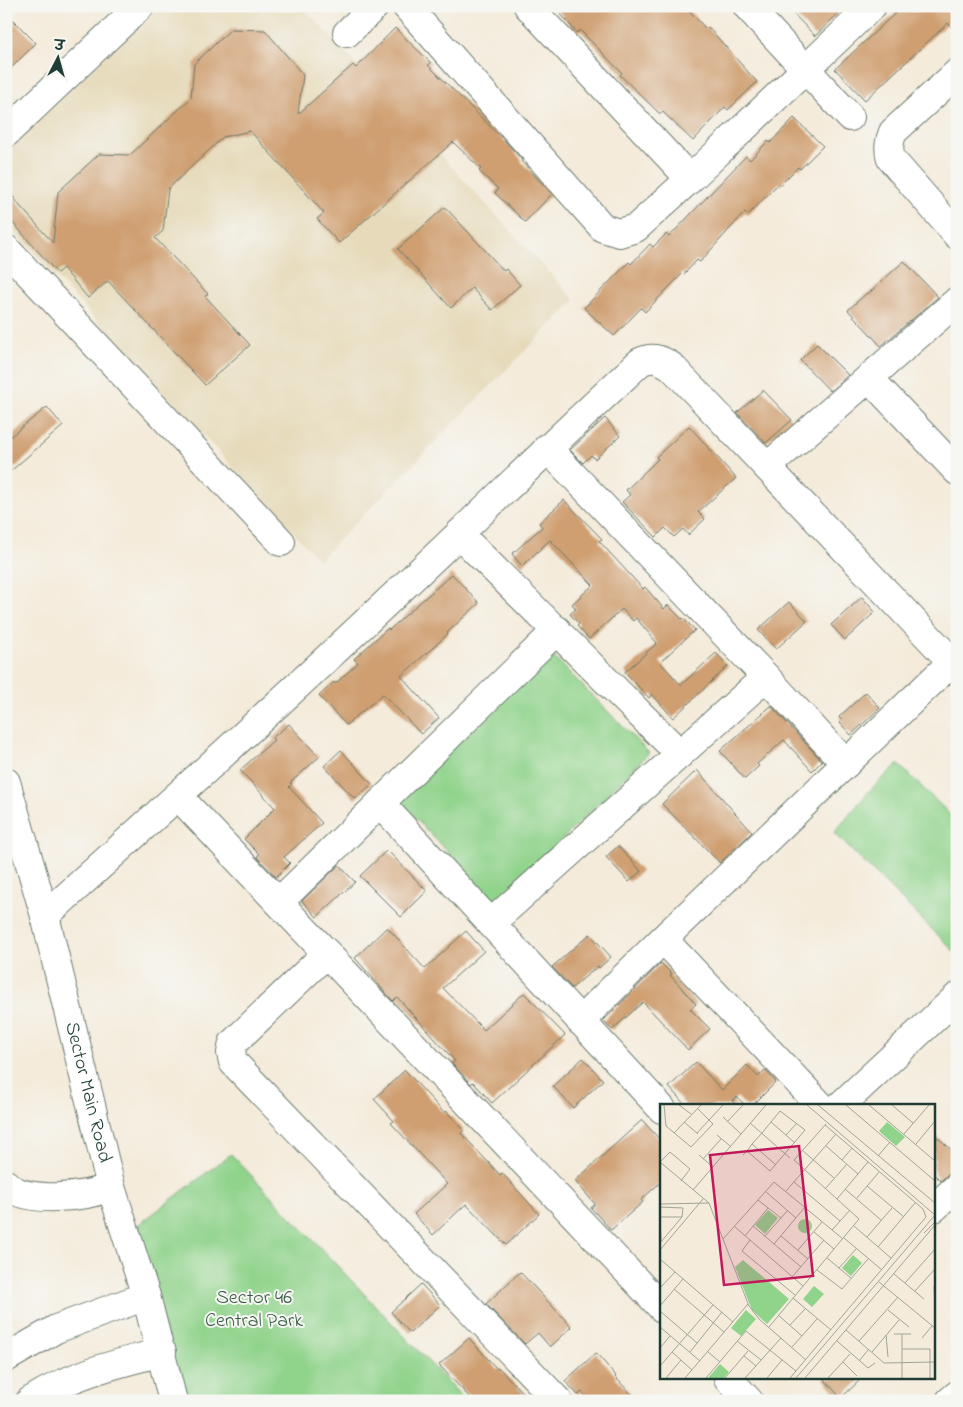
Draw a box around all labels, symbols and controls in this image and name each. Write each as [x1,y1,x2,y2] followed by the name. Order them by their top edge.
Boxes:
[32,32,82,82] north arrow
[51,35,67,58] text: उ
[57,1019,119,1166] street label: Sector Main Road
[660,1104,936,1380] inset map
[205,1284,303,1336] park label: Sector 46 Central Park

